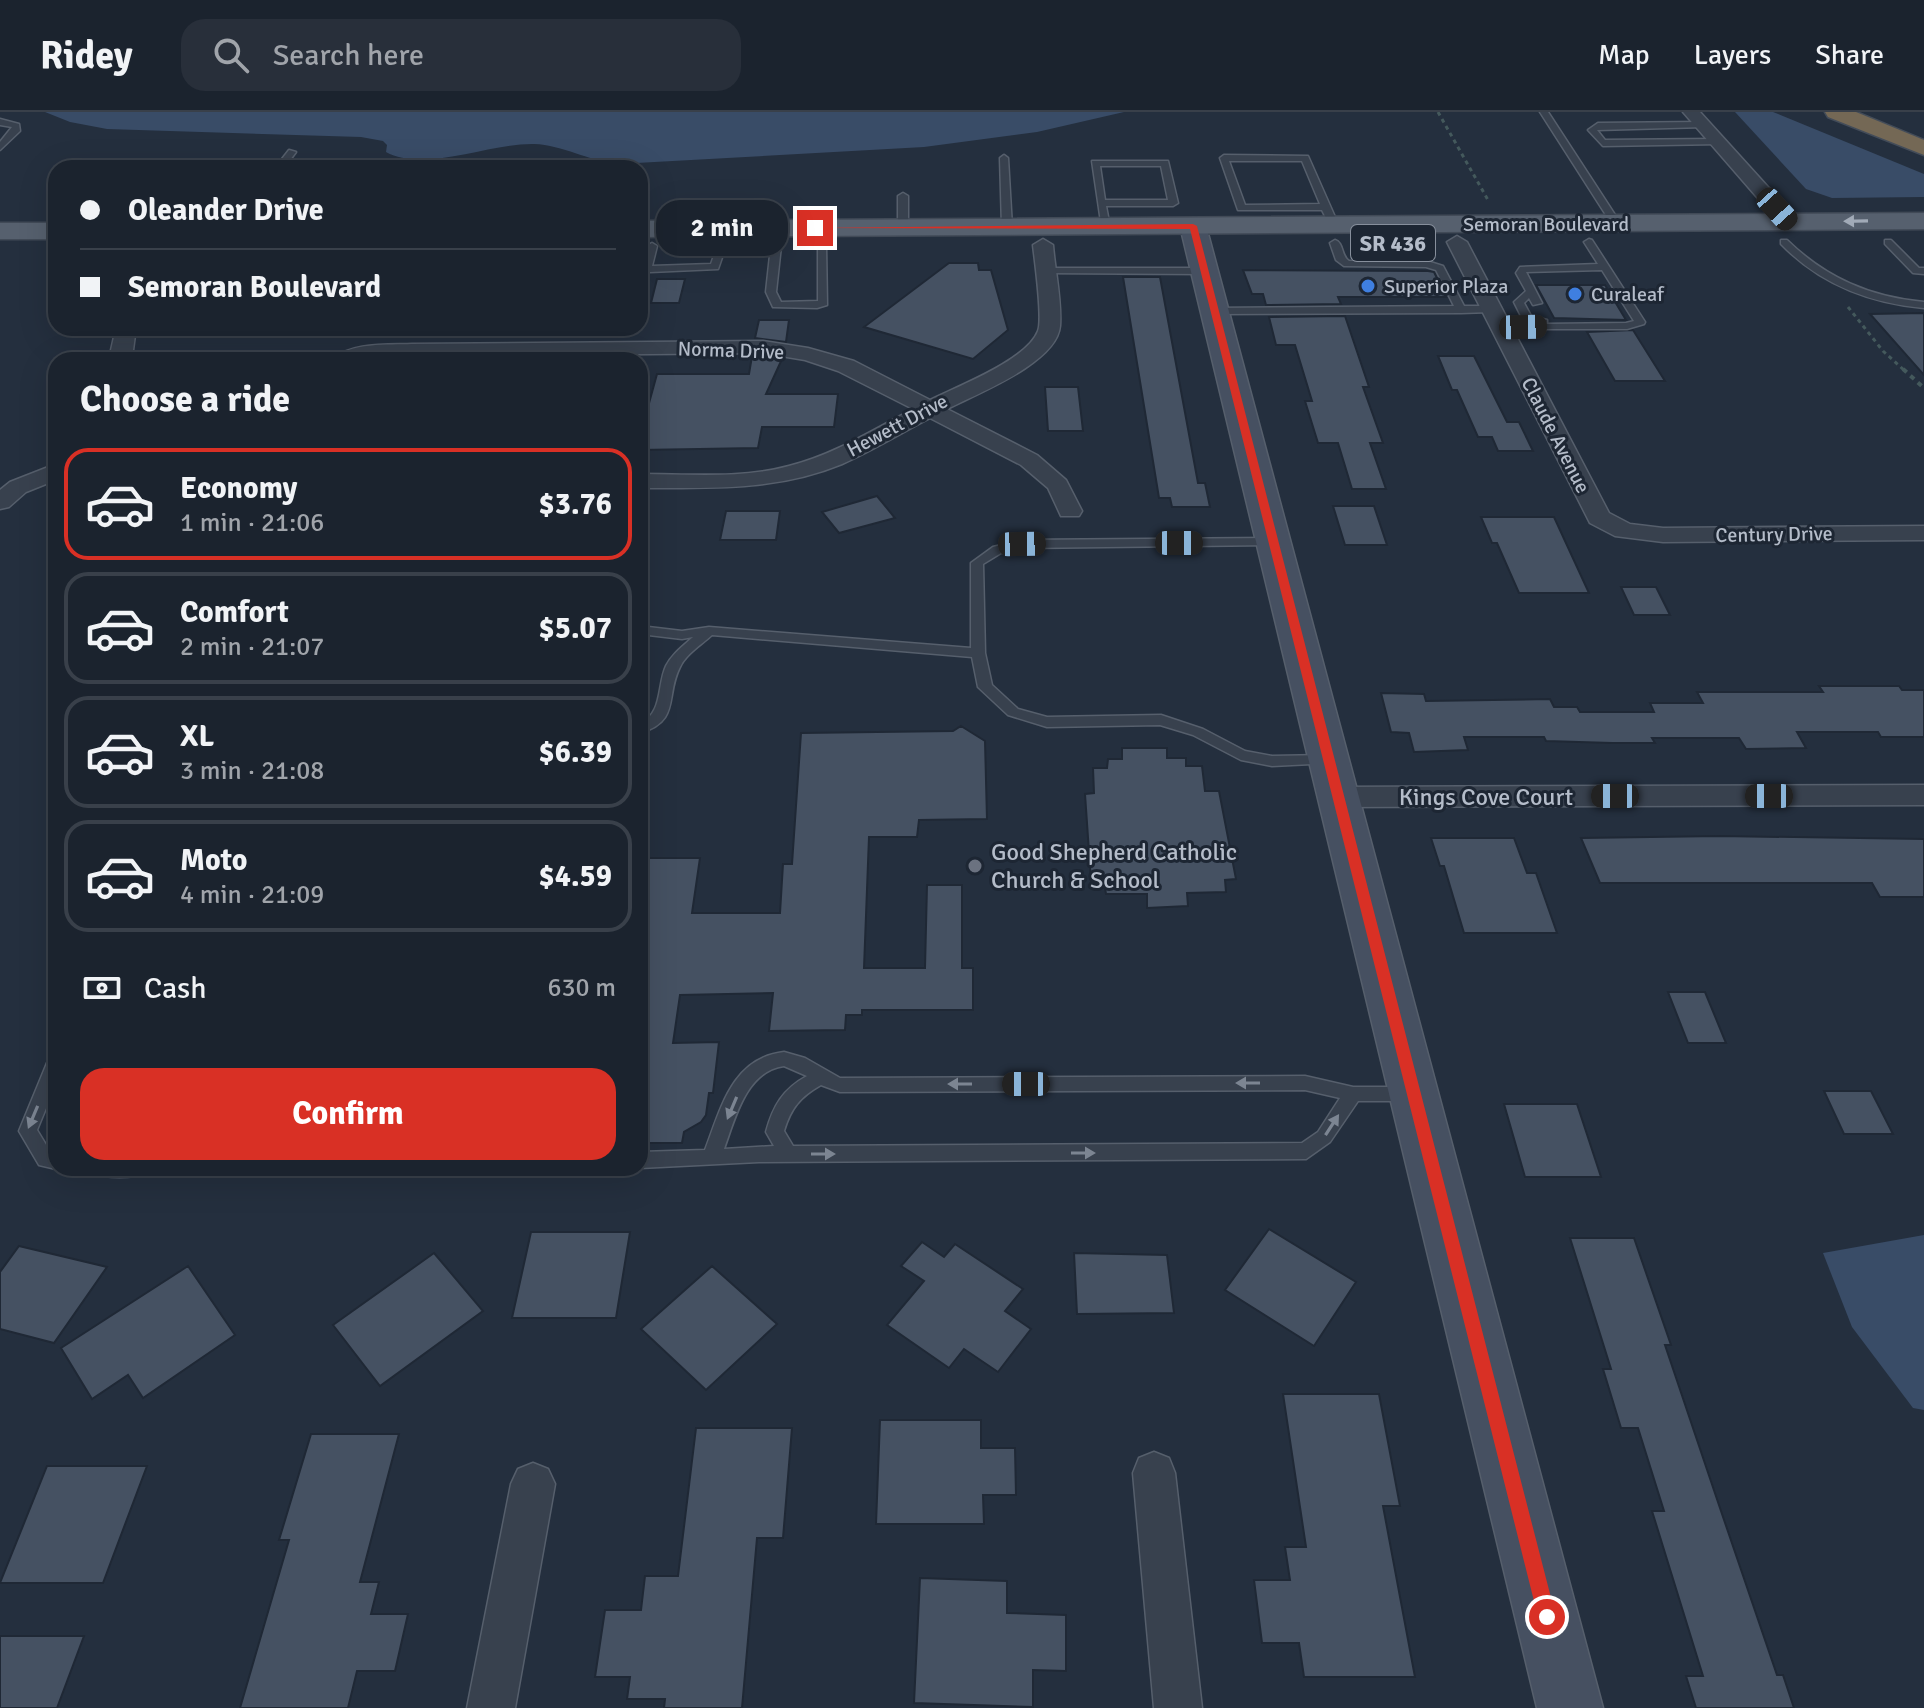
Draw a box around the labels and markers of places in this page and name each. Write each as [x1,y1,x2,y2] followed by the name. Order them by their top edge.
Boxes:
[1384,274,1508,299] place label: Superior Plaza
[1359,277,1377,295] marker: Superior Plaza
[1591,282,1665,307] place label: Curaleaf
[1566,285,1584,303] marker: Curaleaf
[991,837,1237,895] place label: Good Shepherd Catholic Church & School
[966,857,984,875] marker: Good Shepherd Catholic Church & School

